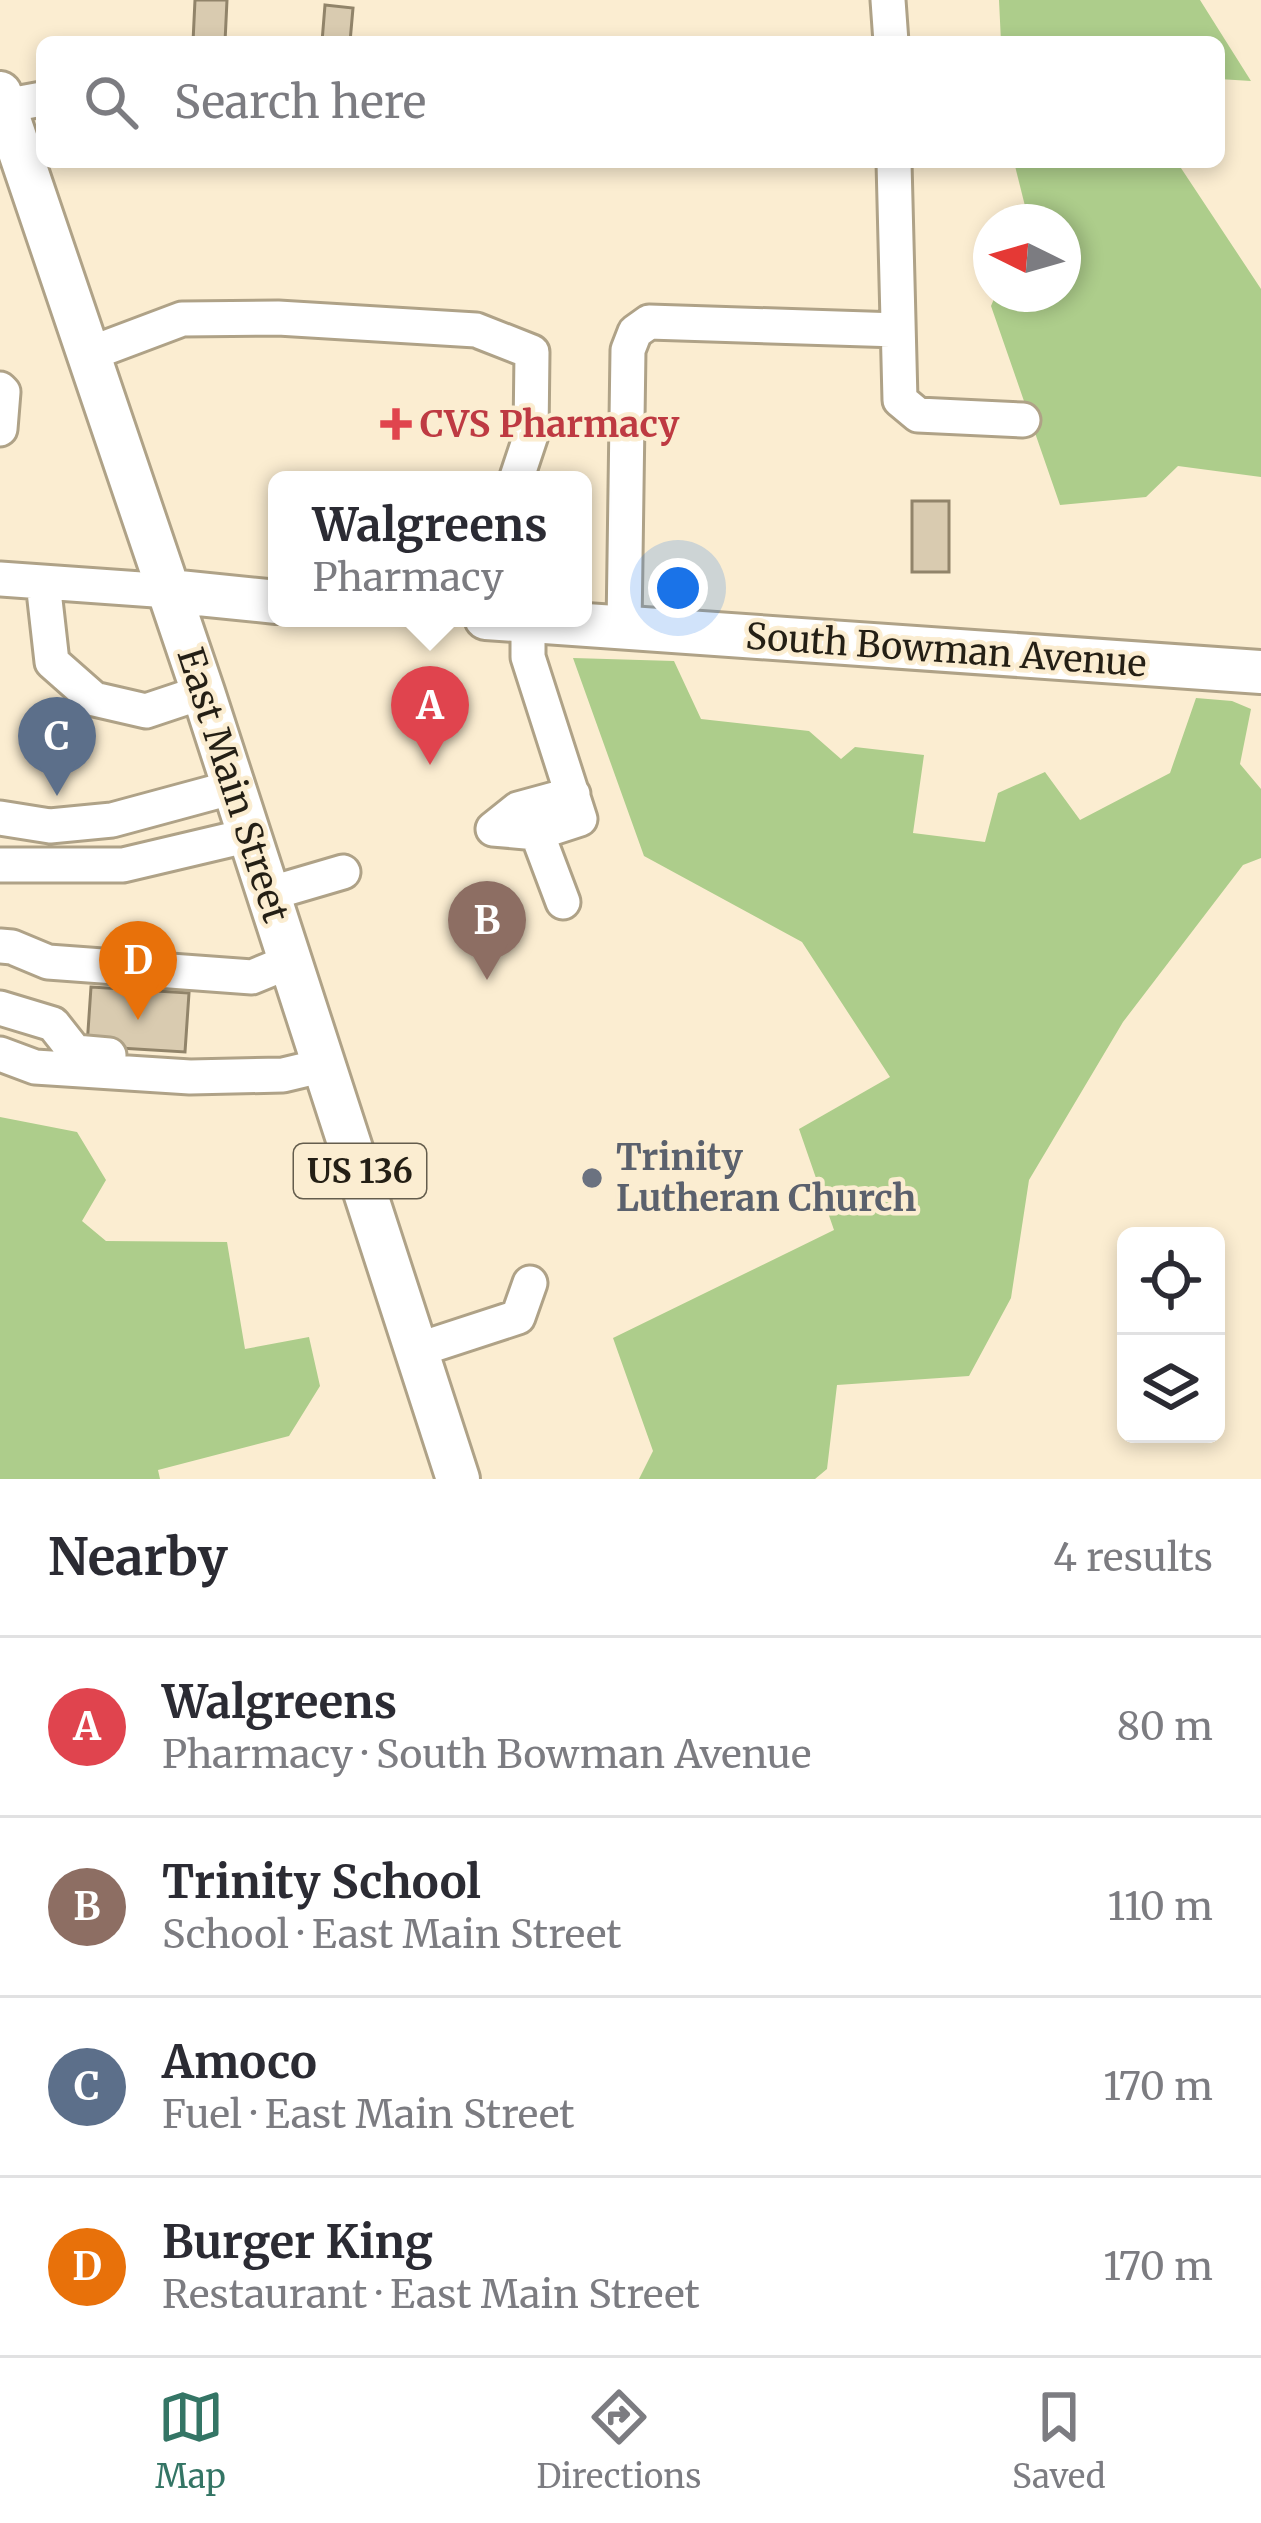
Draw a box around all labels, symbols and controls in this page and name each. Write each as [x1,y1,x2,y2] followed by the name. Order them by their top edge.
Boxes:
[36,36,1225,168] search box
[78,69,144,135] icon: search
[174,74,426,130] text: Search here
[973,204,1081,312] north arrow
[420,402,680,447] place label: CVS Pharmacy
[383,411,409,437] marker: CVS Pharmacy
[268,471,592,627] popup
[313,497,547,553] text: Walgreens
[313,553,504,602] text: Pharmacy
[648,558,708,618] your location
[744,614,1148,686] street label: South Bowman Avenue
[167,642,299,928] street label: East Main Street
[391,666,469,765] pin: A
[18,697,96,796] pin: C
[448,881,526,980] pin: B
[99,921,177,1020] pin: D
[616,1135,916,1221] place label: Trinity Lutheran Church
[294,1144,426,1198] road number: US 136
[579,1165,605,1191] marker: Trinity Lutheran Church
[1117,1227,1225,1443] map controls
[1117,1227,1225,1335] button: locate
[1117,1335,1225,1443] button: layers
[48,1525,228,1589] text: Nearby
[1053,1533,1213,1582] text: 4 results
[162,1674,397,1730] text: Walgreens
[73,1702,101,1751] text: A
[1117,1702,1213,1751] text: 80 m
[162,1730,811,1779] text: Pharmacy · South Bowman Avenue
[162,1854,481,1910] text: Trinity School
[73,1882,101,1931] text: B
[1108,1882,1213,1931] text: 110 m
[162,1910,621,1959] text: School · East Main Street
[162,2034,317,2090] text: Amoco
[74,2062,100,2111] text: C
[1103,2062,1213,2111] text: 170 m
[162,2090,574,2139] text: Fuel · East Main Street
[162,2214,433,2270] text: Burger King
[72,2242,102,2291] text: D
[1103,2242,1213,2291] text: 170 m
[162,2270,700,2319] text: Restaurant · East Main Street
[155,2384,226,2497] tab: Map
[536,2384,701,2497] tab: Directions
[1012,2384,1106,2497] tab: Saved

